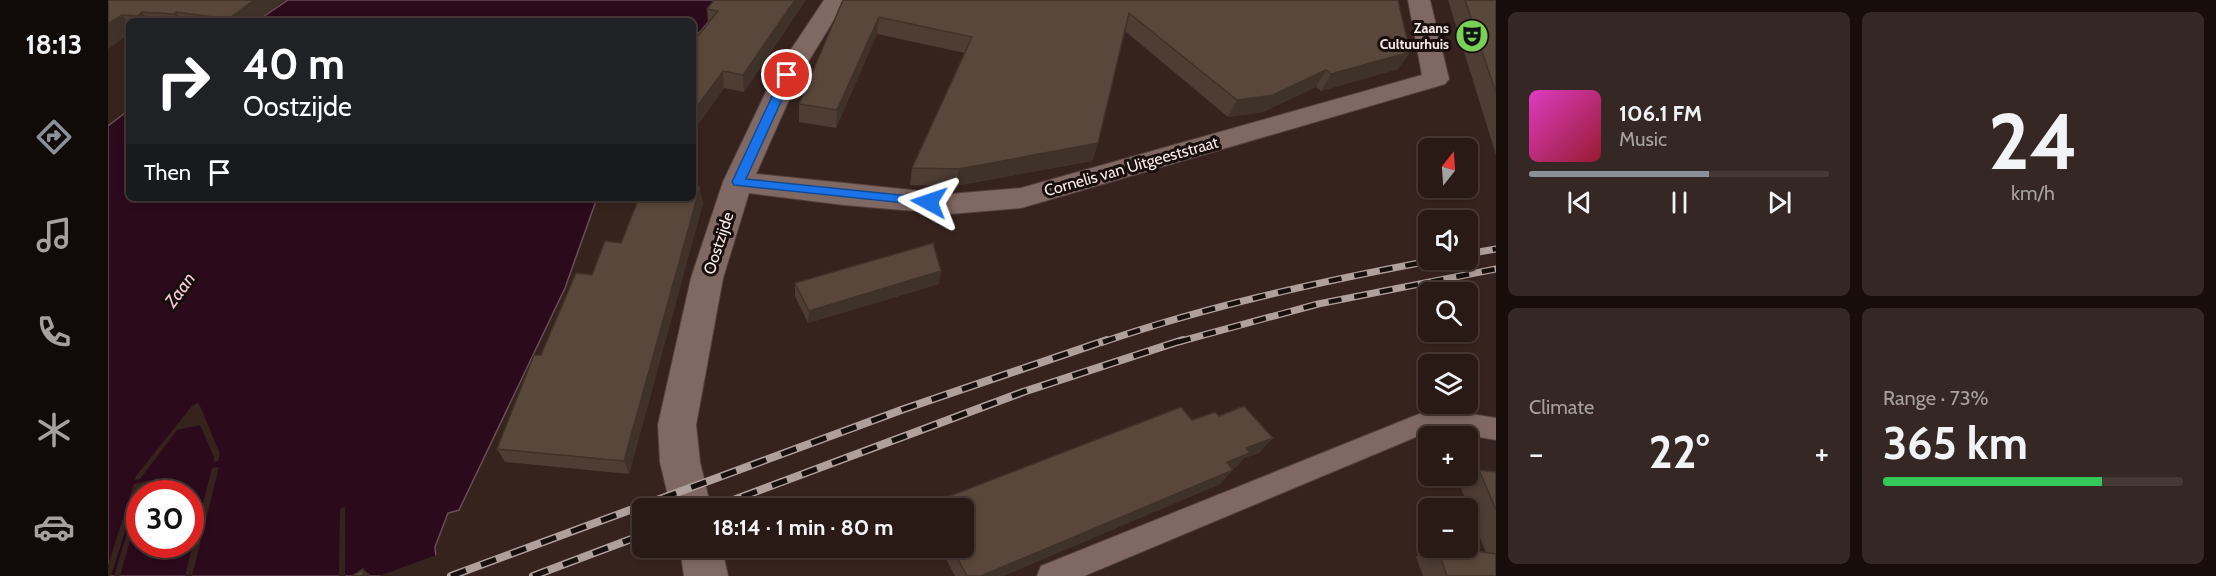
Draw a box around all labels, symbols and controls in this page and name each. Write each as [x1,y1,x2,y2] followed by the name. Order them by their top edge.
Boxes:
[1454,18,1490,54] theatre icon: Zaans Cultuurhuis
[1380,19,1449,53] place label: Zaans Cultuurhuis
[26,28,82,61] text: 18:13
[243,38,345,90] text: 40 m
[144,42,222,120] icon: right
[761,49,812,100] pin
[770,58,803,91] icon: arrive
[243,90,352,123] text: Oostzijde
[1988,94,2078,189] text: 24
[1619,100,1702,127] text: 106.1 FM
[33,116,75,158] icon: directions
[1619,127,1667,151] text: Music
[1042,132,1221,200] street label: Cornelis van Uitgeeststraat
[1418,138,1478,198] north arrow
[1418,138,1478,558] map controls
[203,156,236,189] icon: arrive
[144,159,191,186] text: Then
[897,170,961,234] position arrow
[2011,181,2055,205] text: km/h
[1563,186,1596,219] icon: previous
[1663,186,1696,219] icon: pause
[1763,186,1796,219] icon: next
[699,210,737,277] street label: Oostzijde
[1418,210,1478,270] button: sound
[33,214,75,256] icon: music
[159,268,200,312] water label: Zaan
[1418,282,1478,342] button: search
[33,311,75,353] icon: phone
[1418,354,1478,414] button: layers
[1883,386,1989,410] text: Range · 73%
[1529,395,1594,419] text: Climate
[33,409,75,451] icon: climate
[1883,416,2028,470] text: 365 km
[1649,425,1709,479] text: 22°
[1418,426,1478,486] button: +
[1529,433,1544,473] text: −
[1814,433,1829,473] text: +
[126,480,204,558] speed limit sign: 30
[1418,498,1478,558] button: −
[33,506,75,548] icon: car
[713,514,893,541] text: 18:14 · 1 min · 80 m

